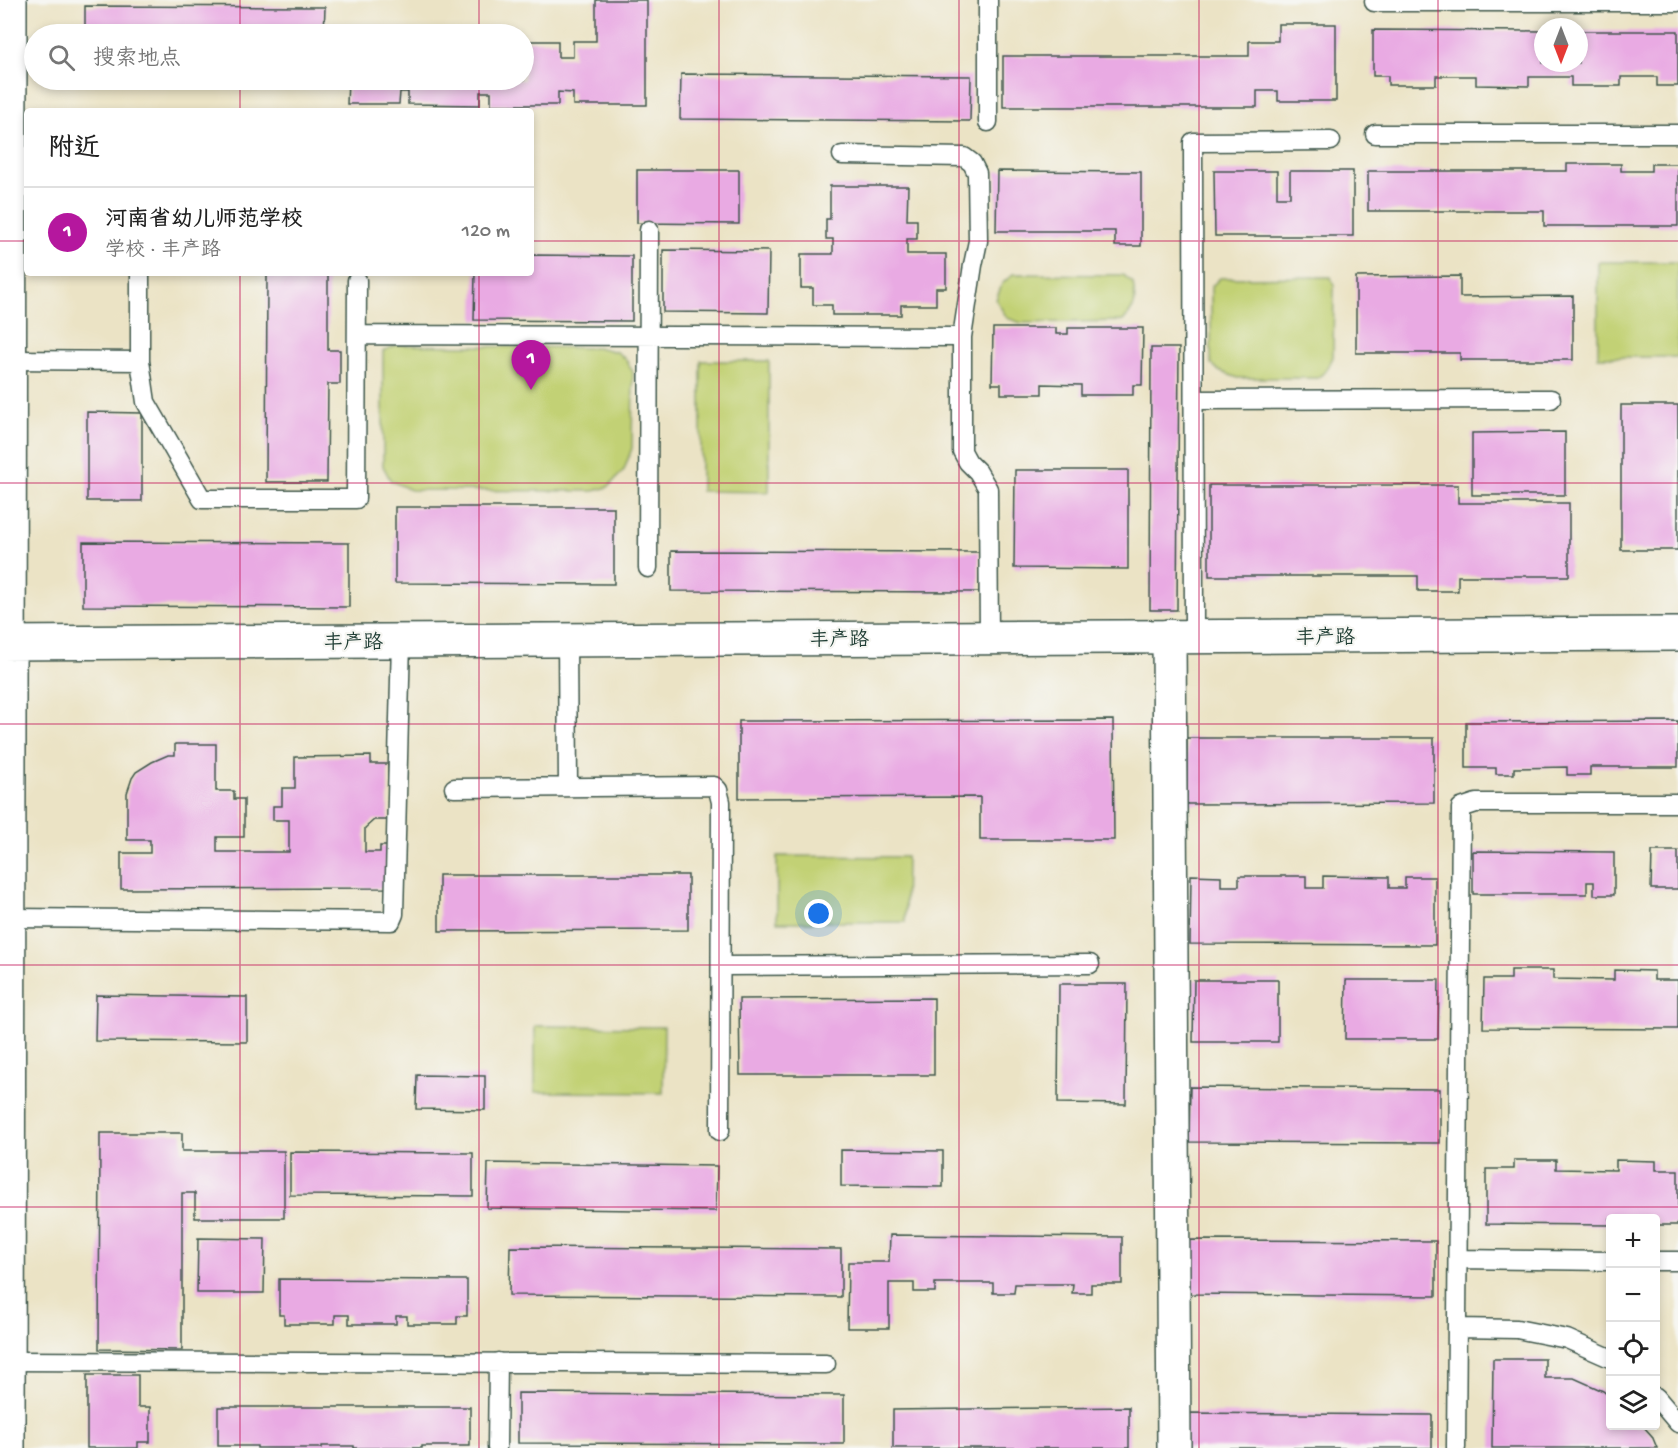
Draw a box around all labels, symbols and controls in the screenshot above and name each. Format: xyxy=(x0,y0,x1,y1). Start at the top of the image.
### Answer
north arrow xyxy=(1534,18,1588,72)
search box xyxy=(24,24,534,90)
icon: search xyxy=(45,41,78,74)
text: 搜索地点 xyxy=(93,47,181,73)
text: 附近 xyxy=(48,135,100,166)
text: 河南省幼儿师范学校 xyxy=(105,208,303,234)
text: 1 xyxy=(63,221,72,244)
text: 120 m xyxy=(462,221,510,244)
text: 学校 · 丰产路 xyxy=(105,240,221,263)
pin: 1 xyxy=(512,340,550,390)
street label: 丰产路 xyxy=(1295,626,1356,651)
street label: 丰产路 xyxy=(809,628,870,653)
street label: 丰产路 xyxy=(323,631,384,656)
your location xyxy=(804,899,833,928)
map controls xyxy=(1606,1214,1660,1430)
button: + xyxy=(1606,1214,1660,1268)
button: − xyxy=(1606,1268,1660,1322)
button: locate xyxy=(1606,1322,1660,1376)
button: layers xyxy=(1606,1376,1660,1430)

